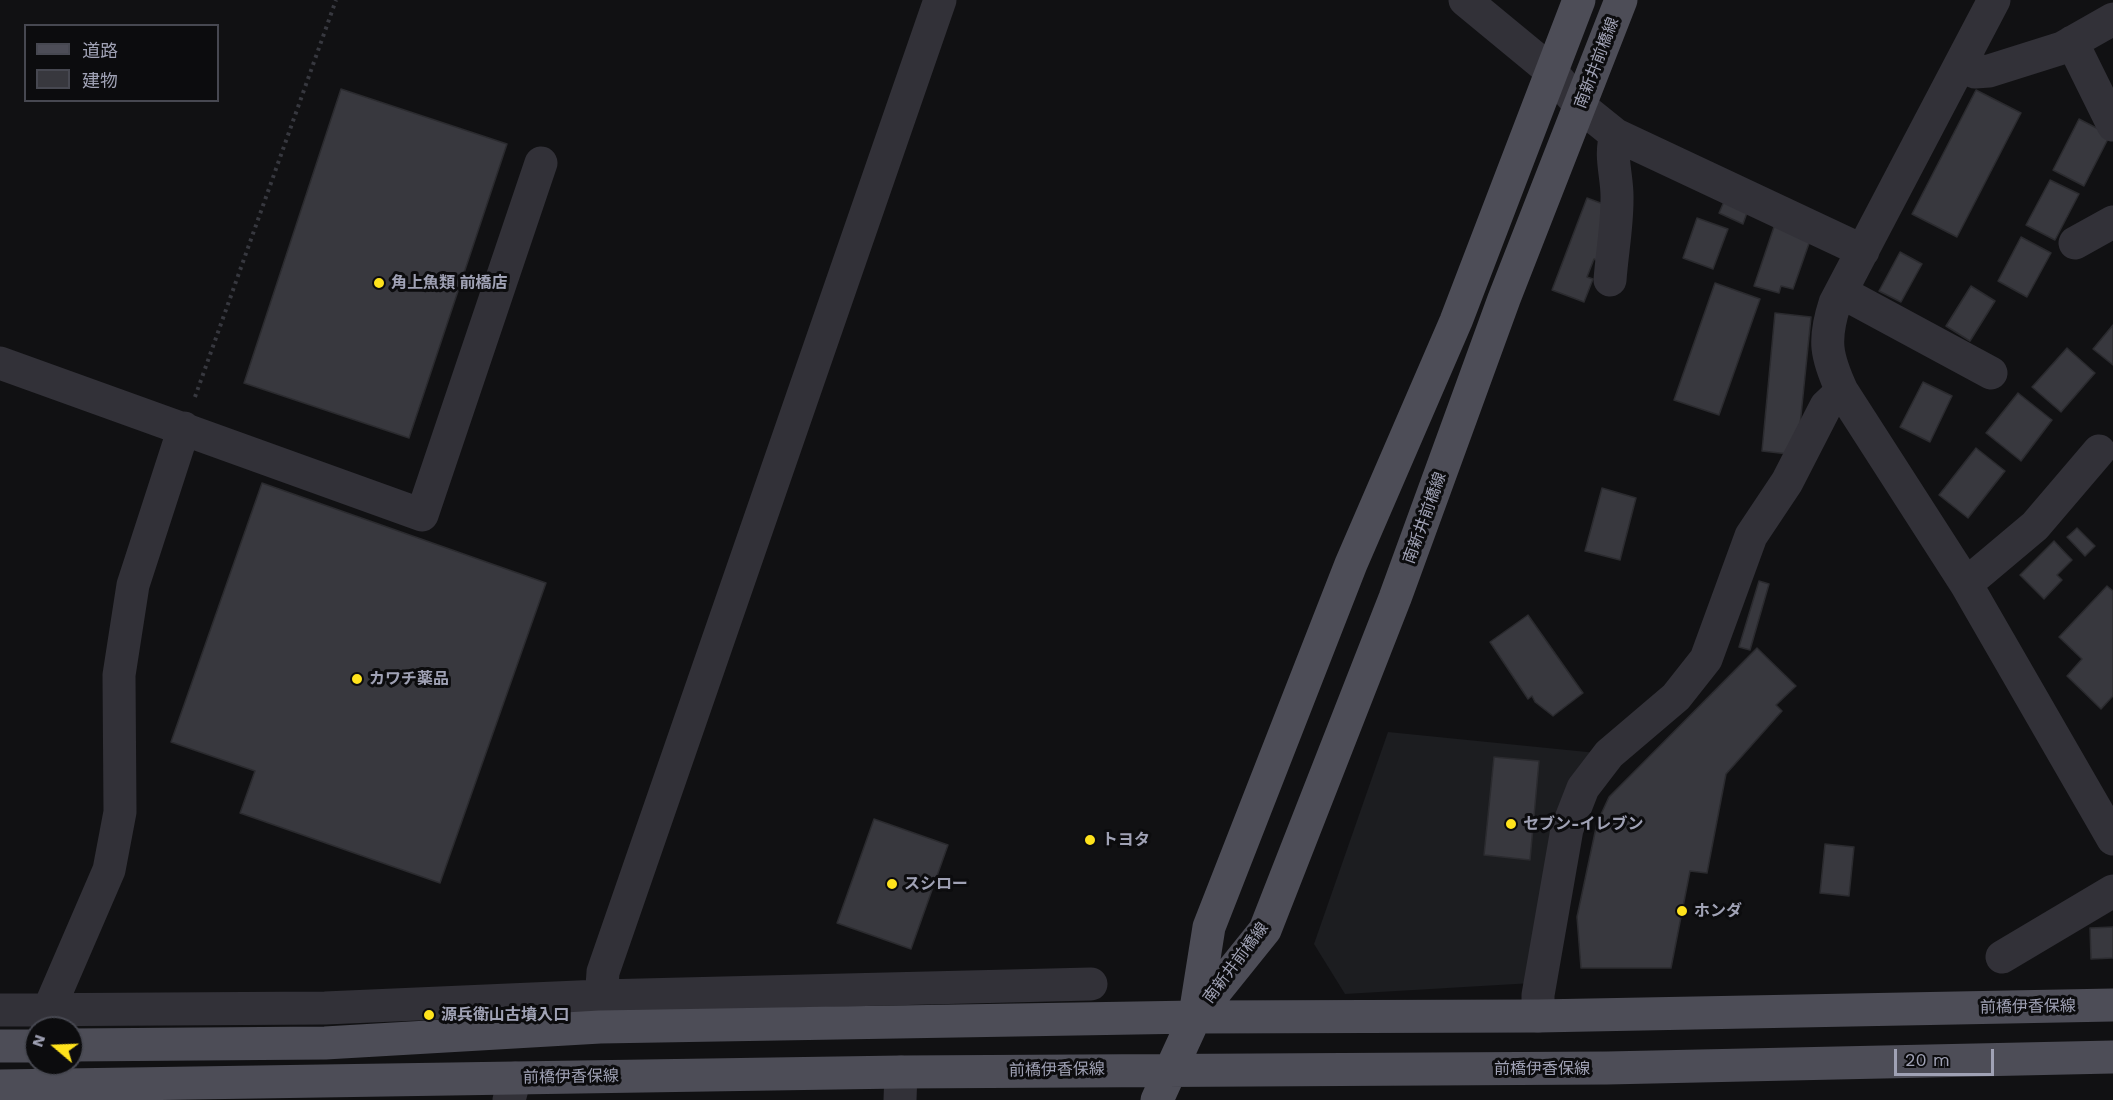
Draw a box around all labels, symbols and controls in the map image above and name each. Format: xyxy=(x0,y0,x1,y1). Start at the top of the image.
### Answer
street label: 南新井前橋線 xyxy=(1571,15,1623,111)
legend xyxy=(24,24,219,102)
text: 道路 xyxy=(82,40,118,61)
text: 建物 xyxy=(82,70,118,91)
place label: 角上魚類 前橋店 xyxy=(391,273,508,293)
marker: 角上魚類 前橋店 xyxy=(372,276,386,290)
street label: 南新井前橋線 xyxy=(1400,470,1450,566)
place label: カワチ薬品 xyxy=(369,669,449,689)
marker: カワチ薬品 xyxy=(350,672,364,686)
place label: セブン-イレブン xyxy=(1523,814,1643,834)
marker: セブン-イレブン xyxy=(1504,817,1518,831)
place label: トヨタ xyxy=(1102,830,1150,850)
marker: トヨタ xyxy=(1083,833,1097,847)
place label: スシロー xyxy=(904,874,968,894)
marker: スシロー xyxy=(885,877,899,891)
place label: ホンダ xyxy=(1694,901,1742,921)
marker: ホンダ xyxy=(1675,904,1689,918)
street label: 南新井前橋線 xyxy=(1199,919,1273,1007)
street label: 前橋伊香保線 xyxy=(1980,997,2076,1017)
place label: 源兵衛山古墳入口 xyxy=(441,1005,569,1025)
marker: 源兵衛山古墳入口 xyxy=(422,1008,436,1022)
north arrow xyxy=(24,1016,84,1076)
text: N xyxy=(27,1032,49,1049)
scale bar xyxy=(1897,1037,1998,1075)
text: 20 m xyxy=(1905,1049,1950,1070)
street label: 前橋伊香保線 xyxy=(1494,1059,1590,1079)
street label: 前橋伊香保線 xyxy=(1009,1060,1105,1080)
street label: 前橋伊香保線 xyxy=(523,1067,619,1087)

